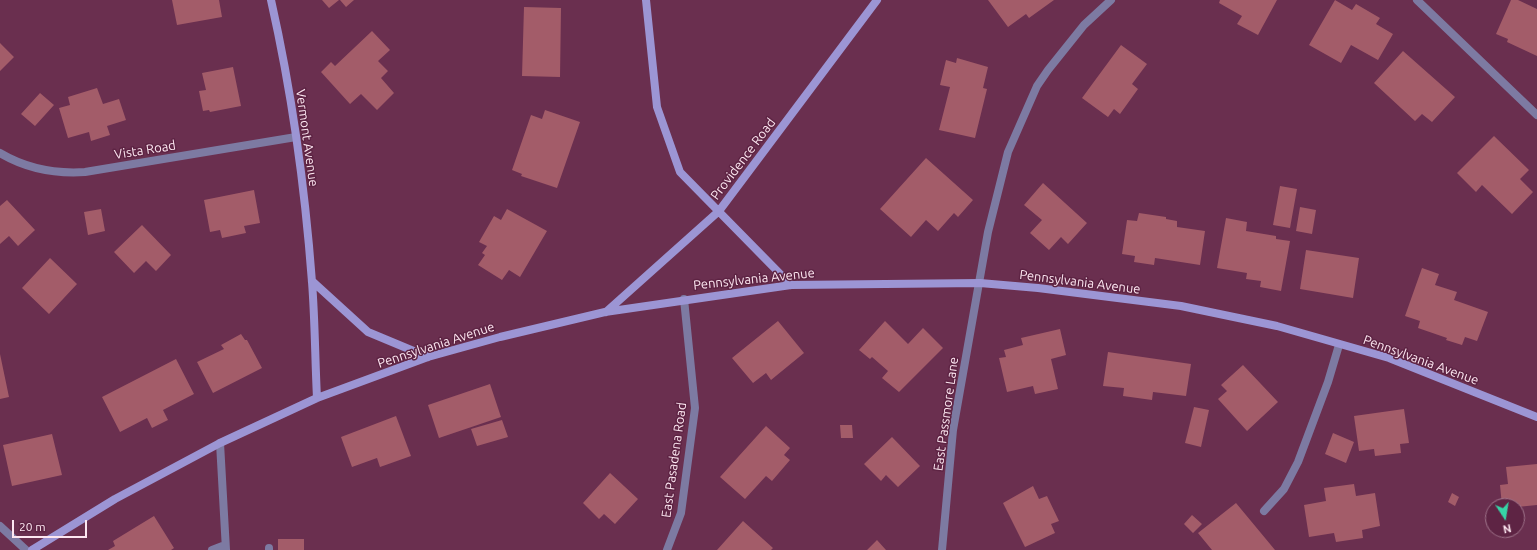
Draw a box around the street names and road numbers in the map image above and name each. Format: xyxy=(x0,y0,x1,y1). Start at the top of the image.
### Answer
street label: Vermont Avenue xyxy=(292,88,322,188)
street label: Providence Road xyxy=(707,115,779,203)
street label: Vista Road xyxy=(113,137,177,163)
street label: Pennsylvania Avenue xyxy=(693,265,815,293)
street label: Pennsylvania Avenue xyxy=(1019,267,1141,297)
street label: Pennsylvania Avenue xyxy=(376,319,496,371)
street label: Pennsylvania Avenue xyxy=(1361,332,1481,388)
street label: East Passmore Lane xyxy=(930,356,962,472)
street label: East Pasadena Road xyxy=(658,401,690,519)

